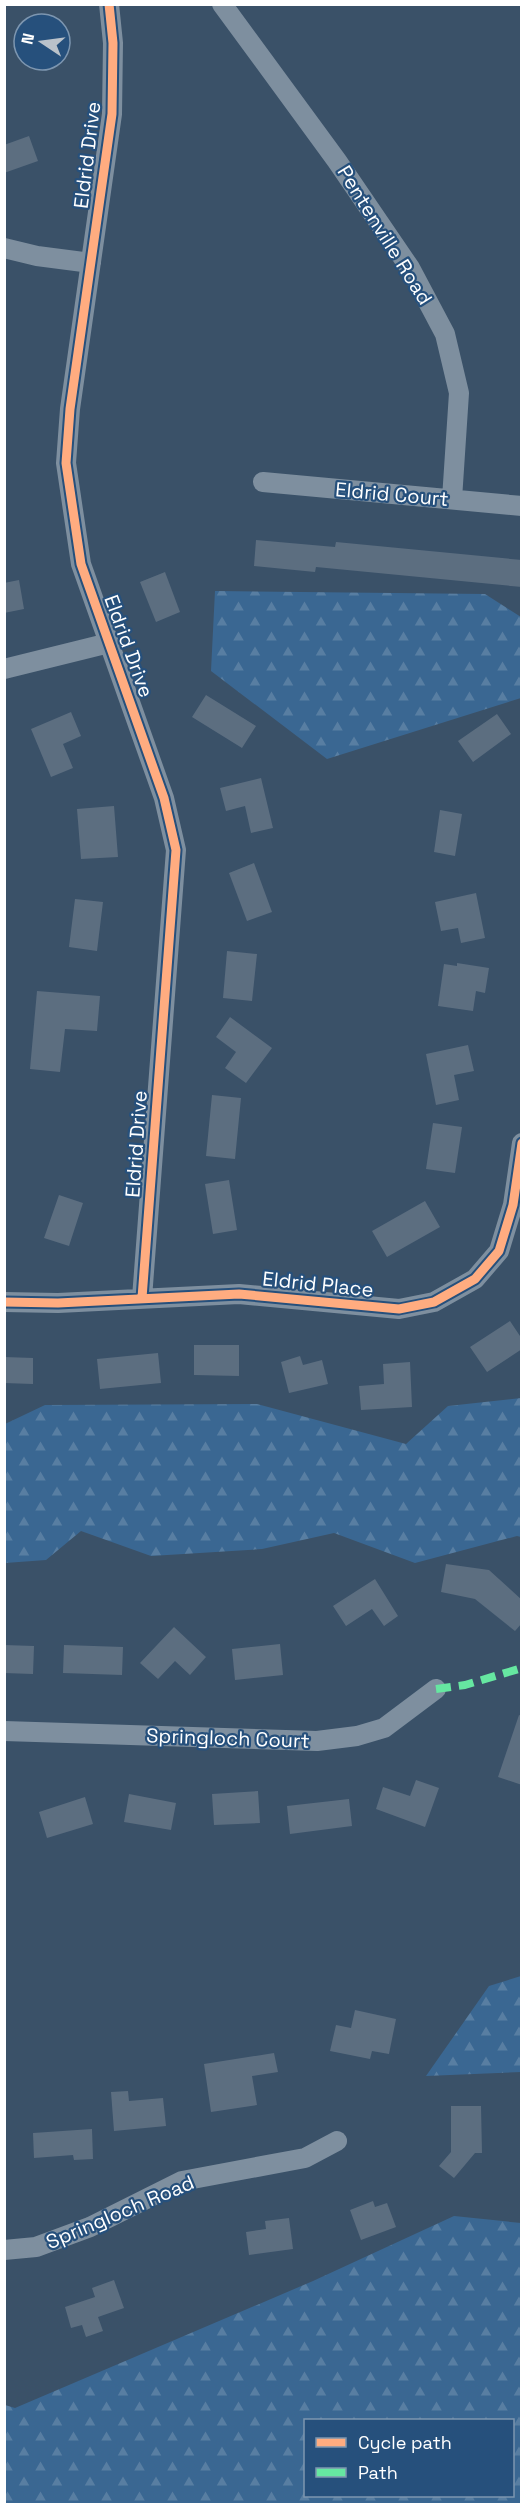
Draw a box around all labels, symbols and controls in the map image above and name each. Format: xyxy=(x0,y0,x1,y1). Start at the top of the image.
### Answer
north arrow xyxy=(12,12,72,72)
text: N xyxy=(16,31,39,46)
street label: Eldrid Drive xyxy=(68,100,106,210)
street label: Pentenville Road xyxy=(332,160,438,310)
street label: Eldrid Court xyxy=(334,476,450,512)
street label: Eldrid Drive xyxy=(98,591,160,701)
street label: Eldrid Drive xyxy=(119,1090,153,1198)
street label: Eldrid Place xyxy=(261,1265,375,1303)
street label: Springloch Court xyxy=(146,1722,310,1754)
street label: Springloch Road xyxy=(42,2169,198,2255)
legend xyxy=(304,2419,514,2497)
text: Cycle path xyxy=(358,2431,452,2454)
text: Path xyxy=(358,2461,398,2484)

